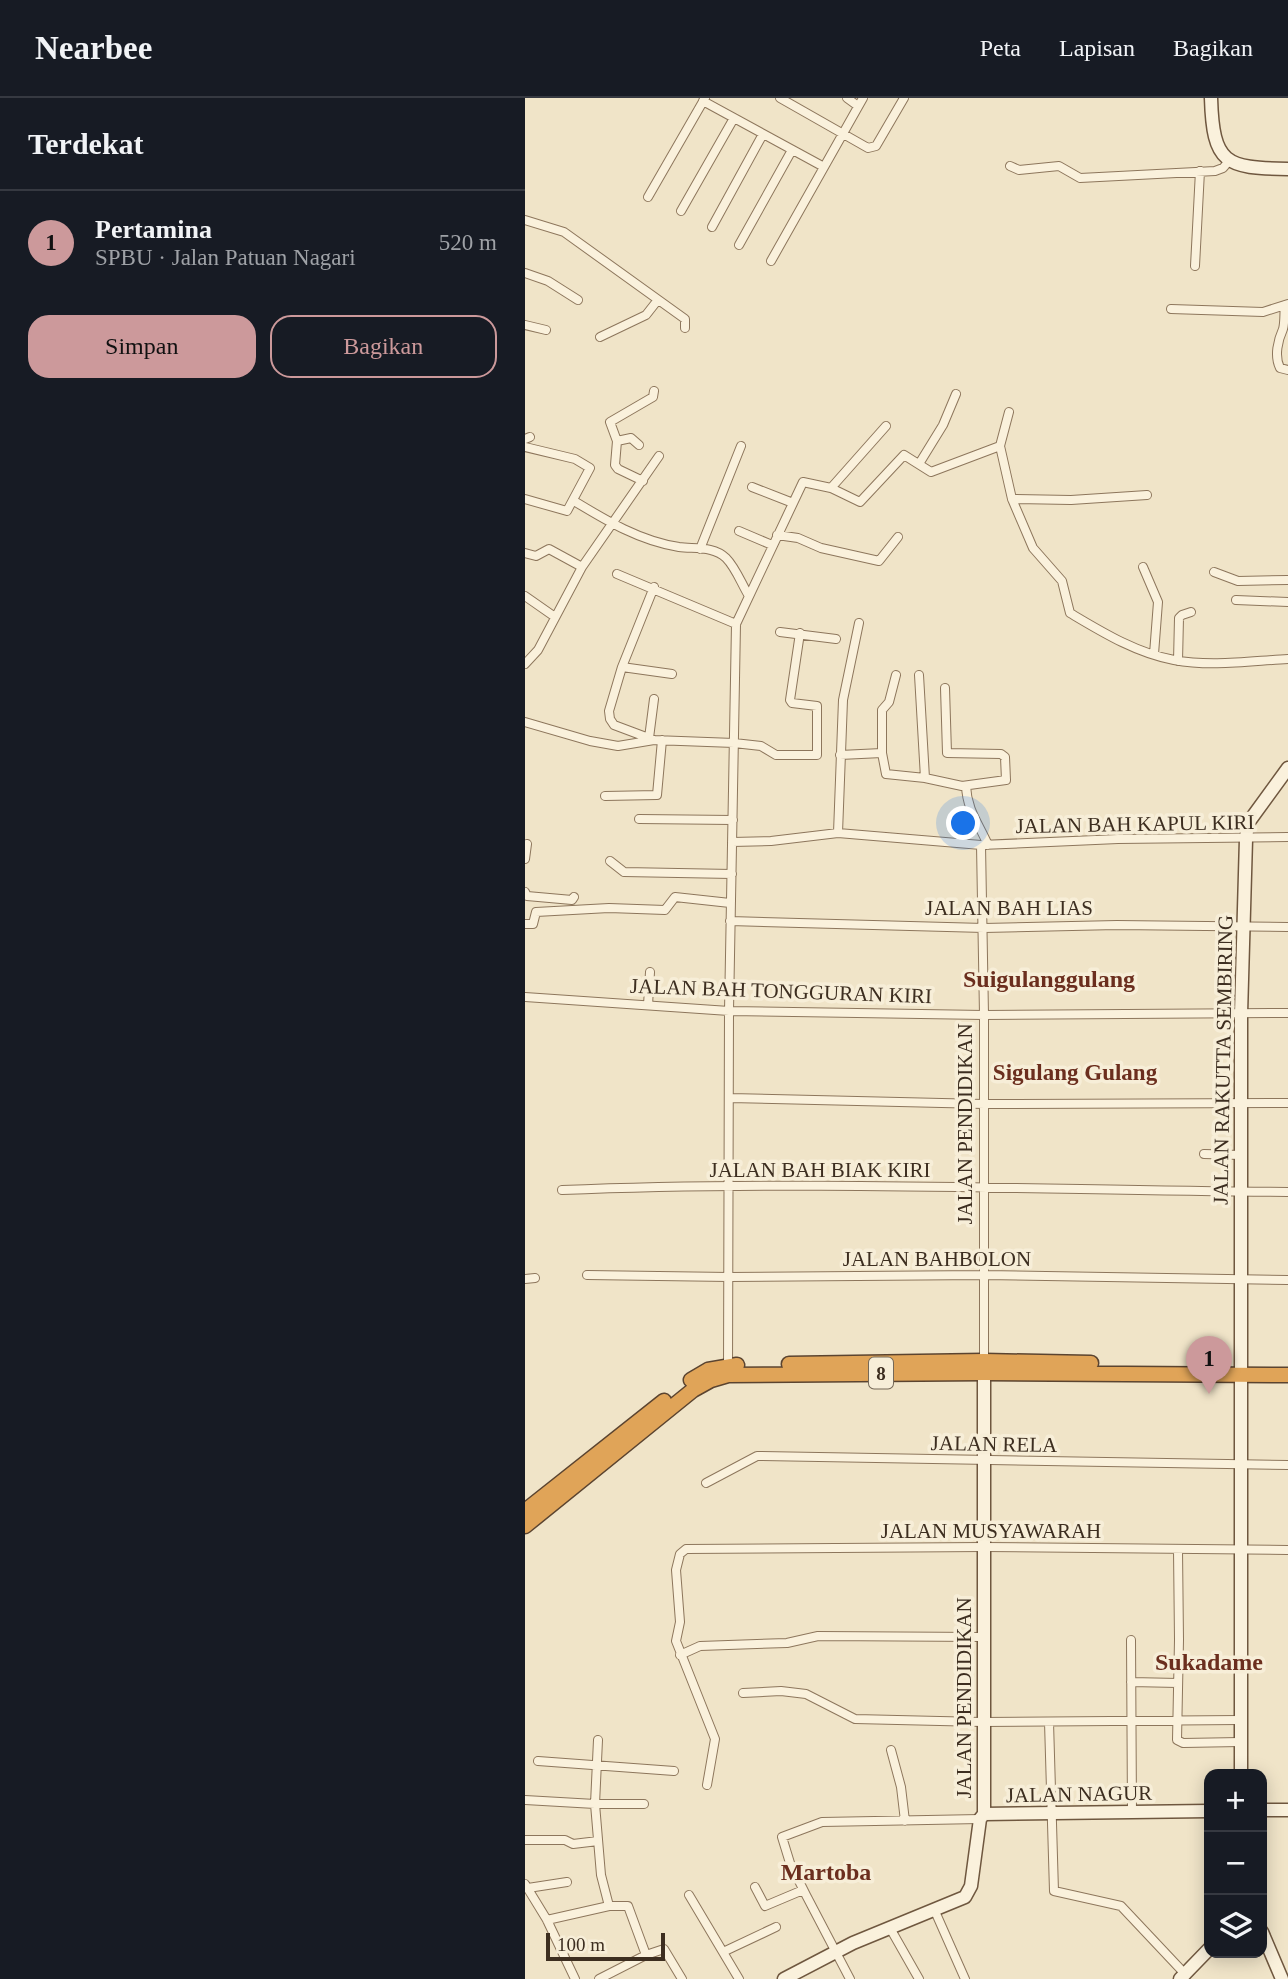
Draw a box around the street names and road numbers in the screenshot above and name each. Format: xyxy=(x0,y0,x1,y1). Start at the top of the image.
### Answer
street label: JALAN BAH KAPUL KIRI xyxy=(1015,810,1255,838)
street label: JALAN BAH LIAS xyxy=(925,896,1093,920)
street label: JALAN RAKUTTA SEMBIRING xyxy=(1208,915,1238,1205)
street label: JALAN BAH TONGGURAN KIRI xyxy=(630,974,932,1008)
street label: JALAN PENDIDIKAN xyxy=(953,1023,977,1225)
street label: JALAN BAH BIAK KIRI xyxy=(709,1158,931,1182)
street label: JALAN BAHBOLON xyxy=(843,1247,1031,1271)
road number: 8 xyxy=(869,1358,893,1388)
street label: JALAN RELA xyxy=(931,1431,1058,1457)
street label: JALAN MUSYAWARAH xyxy=(881,1519,1101,1543)
street label: JALAN PENDIDIKAN xyxy=(952,1597,976,1799)
street label: JALAN NAGUR xyxy=(1006,1781,1152,1807)

